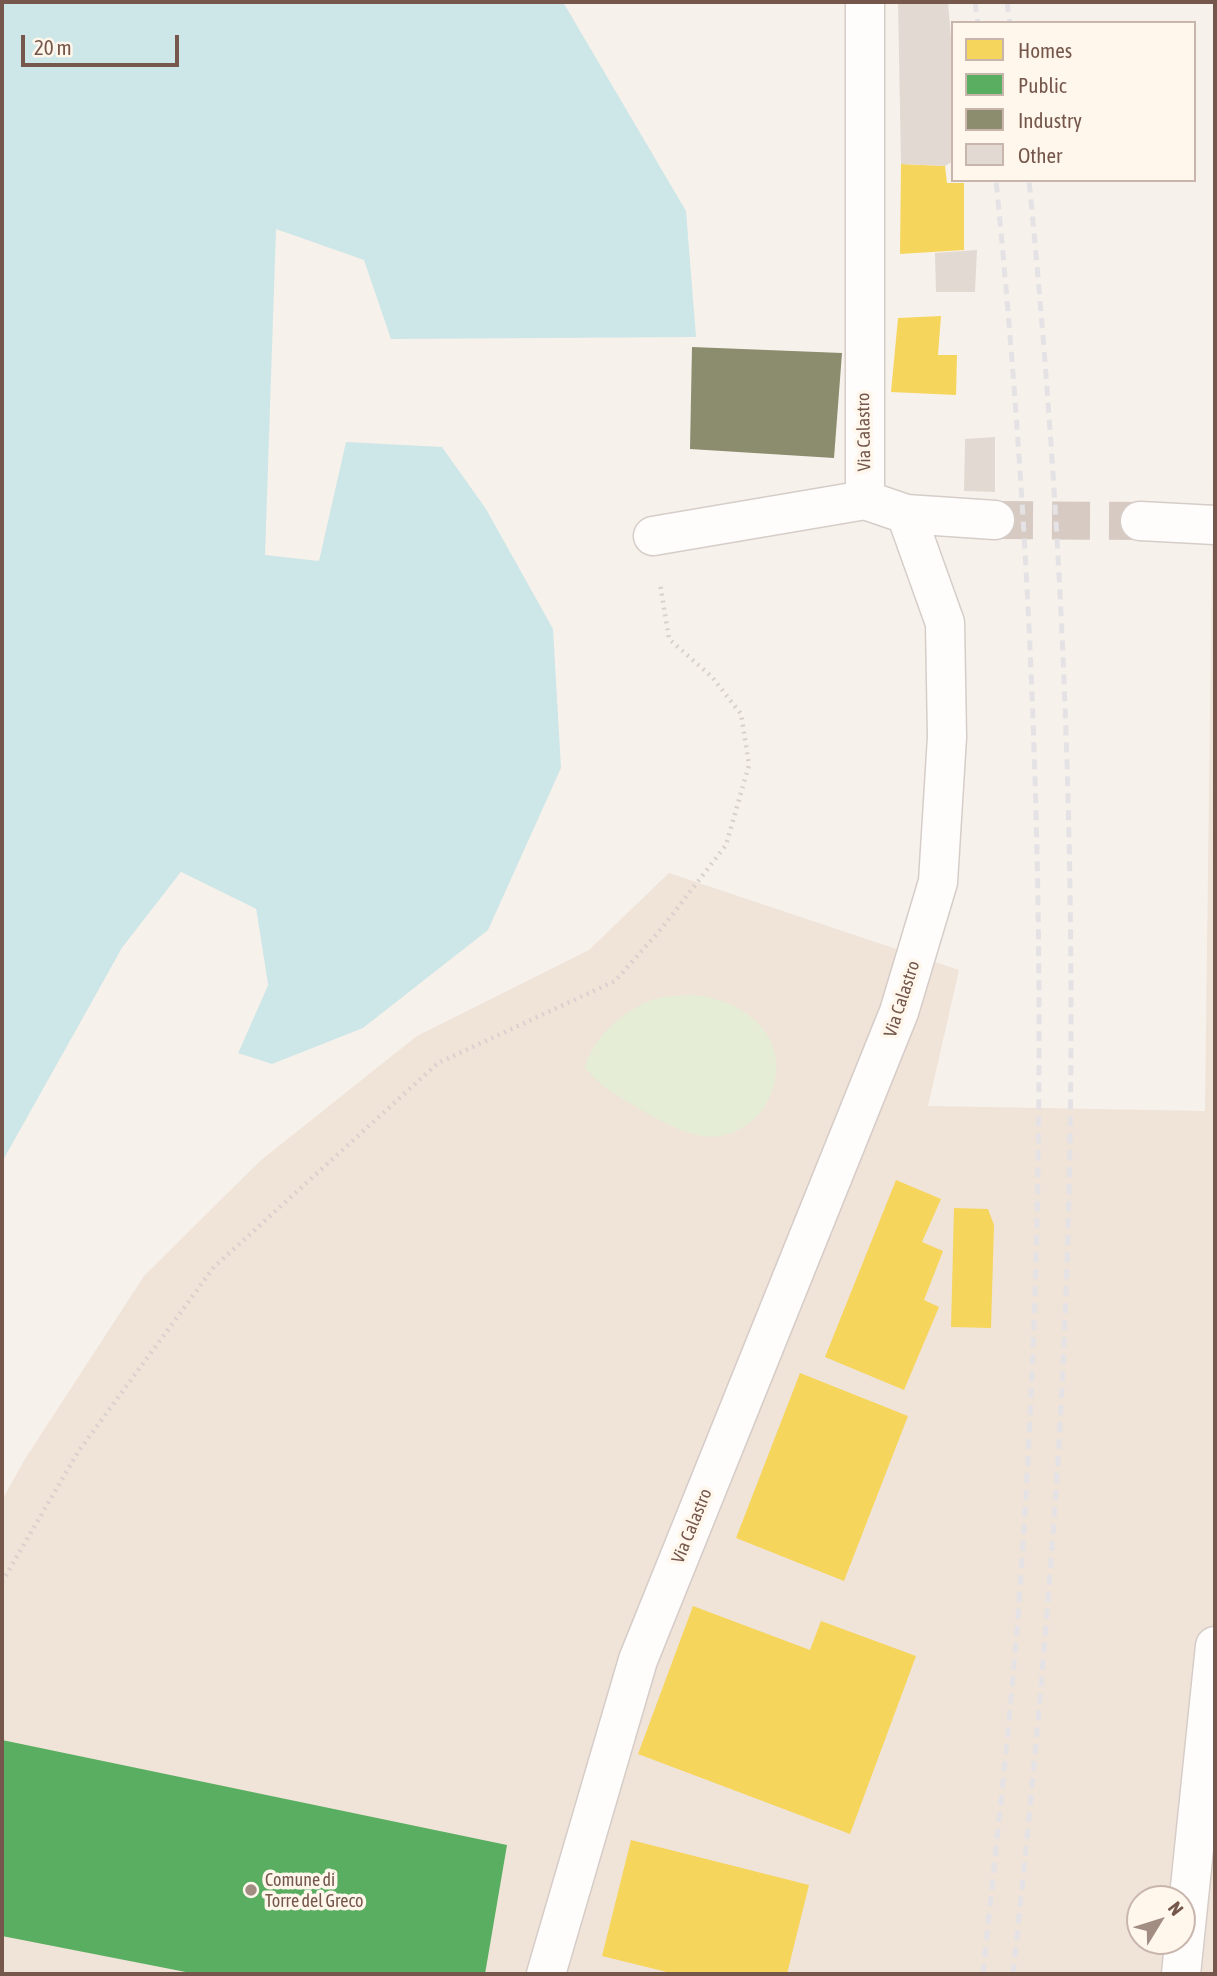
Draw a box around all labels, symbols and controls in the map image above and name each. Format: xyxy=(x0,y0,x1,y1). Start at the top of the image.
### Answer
scale bar xyxy=(24,21,182,65)
legend xyxy=(951,21,1196,182)
text: 20 m xyxy=(34,35,72,59)
text: Homes xyxy=(1018,38,1072,62)
text: Public xyxy=(1018,73,1067,97)
text: Industry xyxy=(1018,108,1082,132)
text: Other xyxy=(1018,143,1062,167)
street label: Via Calastro xyxy=(853,392,875,472)
street label: Via Calastro xyxy=(880,958,924,1040)
street label: Via Calastro xyxy=(667,1485,717,1567)
place label: Comune di Torre del Greco xyxy=(265,1869,364,1912)
marker: Comune di Torre del Greco xyxy=(243,1882,259,1898)
north arrow xyxy=(1126,1885,1196,1955)
text: N xyxy=(1164,1897,1188,1919)

